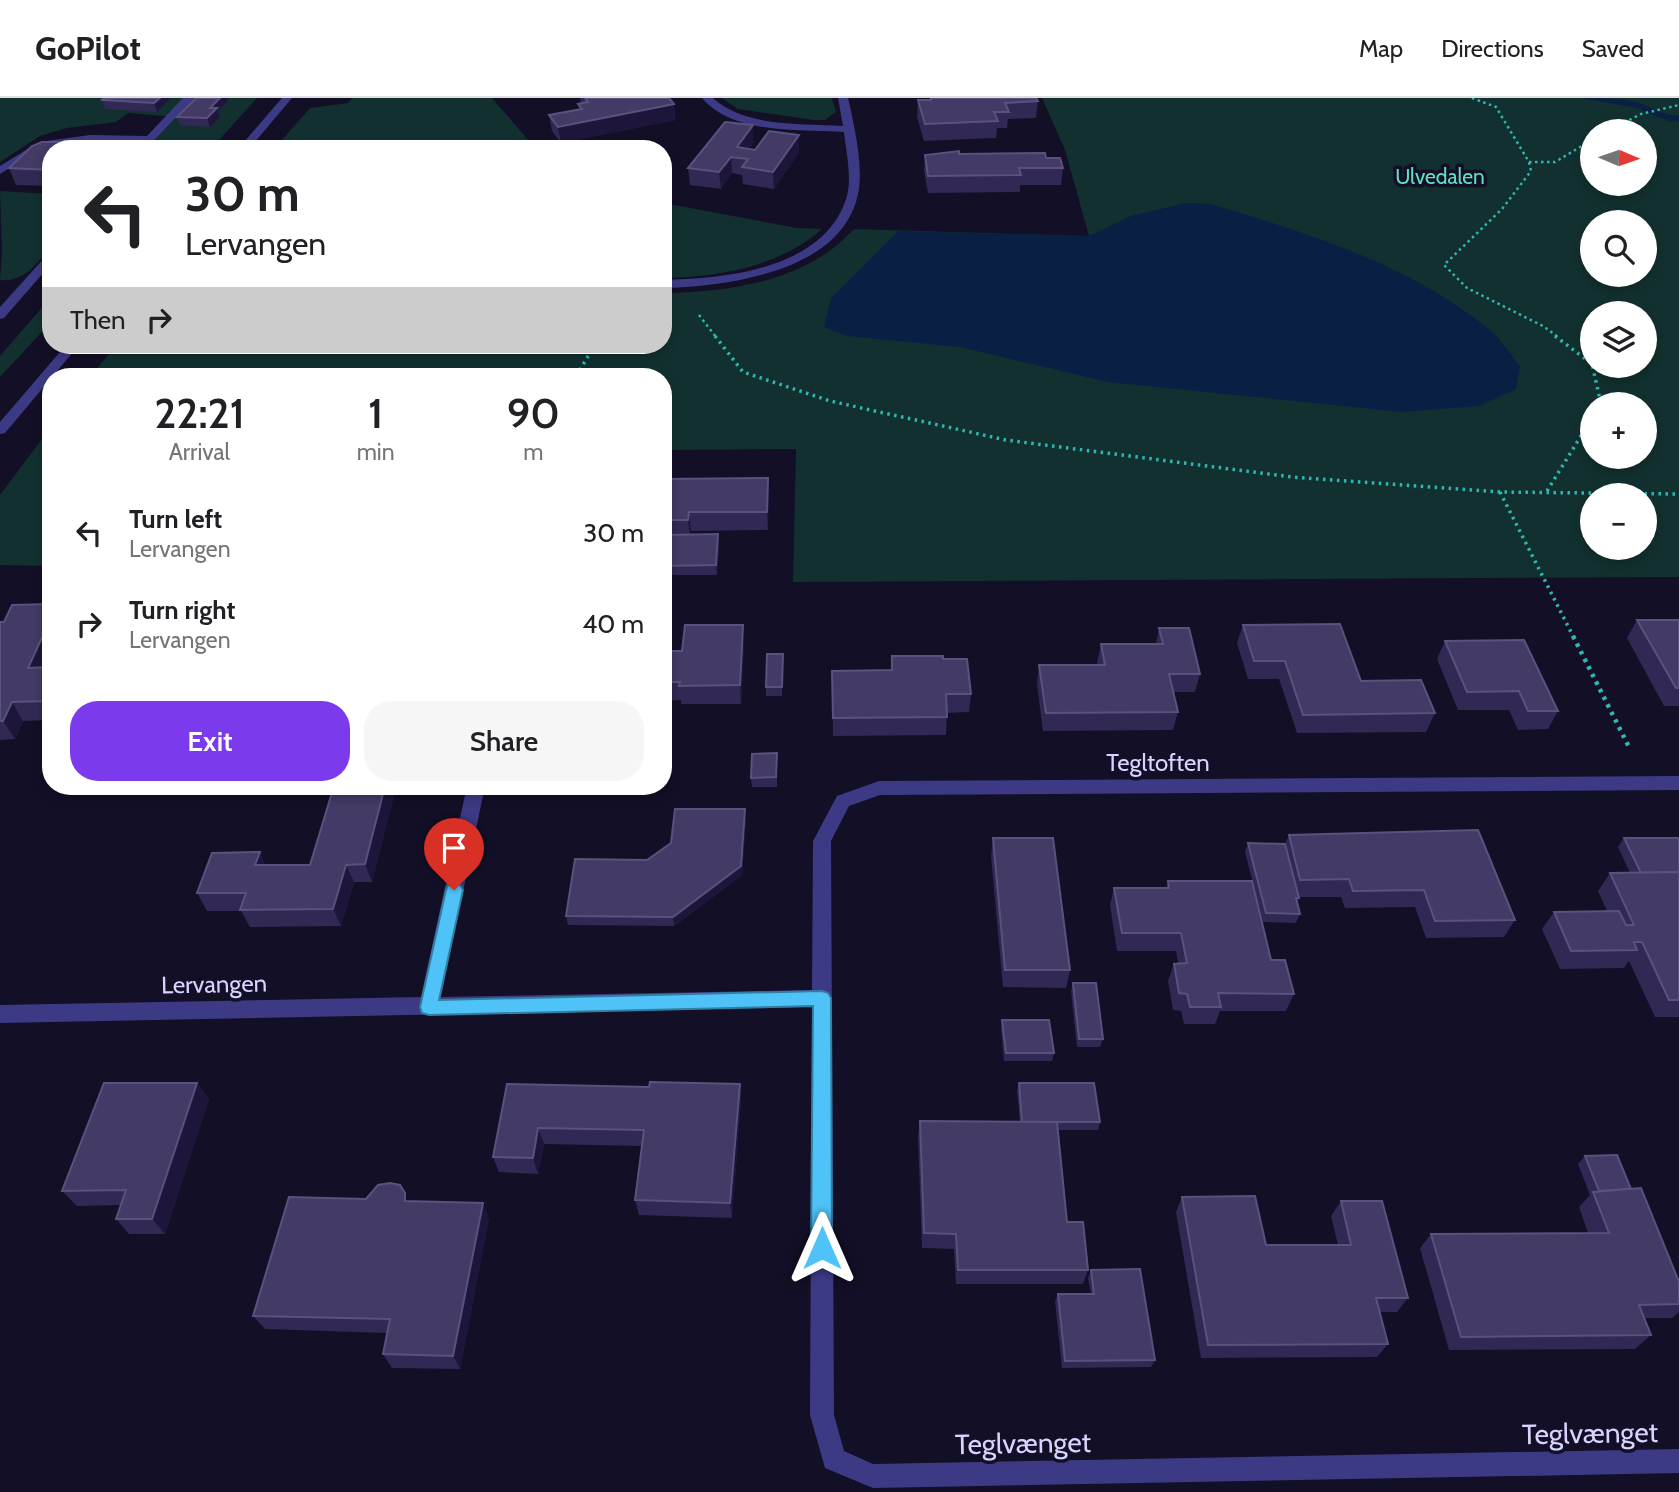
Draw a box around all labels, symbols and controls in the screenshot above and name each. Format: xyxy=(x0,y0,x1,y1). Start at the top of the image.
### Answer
text: GoPilot xyxy=(35,28,141,68)
text: Map xyxy=(1359,34,1403,63)
text: Directions xyxy=(1441,34,1544,63)
text: Saved xyxy=(1582,34,1644,63)
north arrow xyxy=(1580,119,1657,196)
map controls xyxy=(1580,119,1657,560)
text: 30 m xyxy=(185,164,300,223)
park label: Ulvedalen xyxy=(1395,164,1485,189)
icon: left xyxy=(70,168,161,259)
button: search xyxy=(1580,210,1657,287)
text: Lervangen xyxy=(185,224,326,263)
icon: right xyxy=(140,301,178,339)
button: layers xyxy=(1580,301,1657,378)
text: Then xyxy=(70,304,126,336)
text: 22:21 xyxy=(154,387,245,439)
text: 1 xyxy=(368,387,383,439)
text: 90 xyxy=(507,387,560,439)
button: + xyxy=(1580,392,1657,469)
text: Arrival xyxy=(169,438,230,466)
text: min xyxy=(357,438,395,466)
text: m xyxy=(523,438,543,466)
button: − xyxy=(1580,483,1657,560)
text: Turn left xyxy=(129,503,222,535)
icon: left xyxy=(70,514,108,552)
text: 30 m xyxy=(583,517,644,549)
text: Lervangen xyxy=(129,535,231,563)
text: Turn right xyxy=(129,594,235,626)
icon: right xyxy=(70,605,108,643)
text: 40 m xyxy=(582,608,644,640)
text: Lervangen xyxy=(129,626,231,654)
button: Exit xyxy=(70,701,350,781)
button: Share xyxy=(364,701,644,781)
street label: Tegltoften xyxy=(1106,748,1210,777)
pin xyxy=(424,818,484,890)
icon: arrive xyxy=(435,829,473,867)
street label: Lervangen xyxy=(161,969,267,999)
position arrow xyxy=(785,1211,859,1285)
street label: Teglvænget xyxy=(1522,1415,1658,1451)
street label: Teglvænget xyxy=(955,1425,1091,1461)

